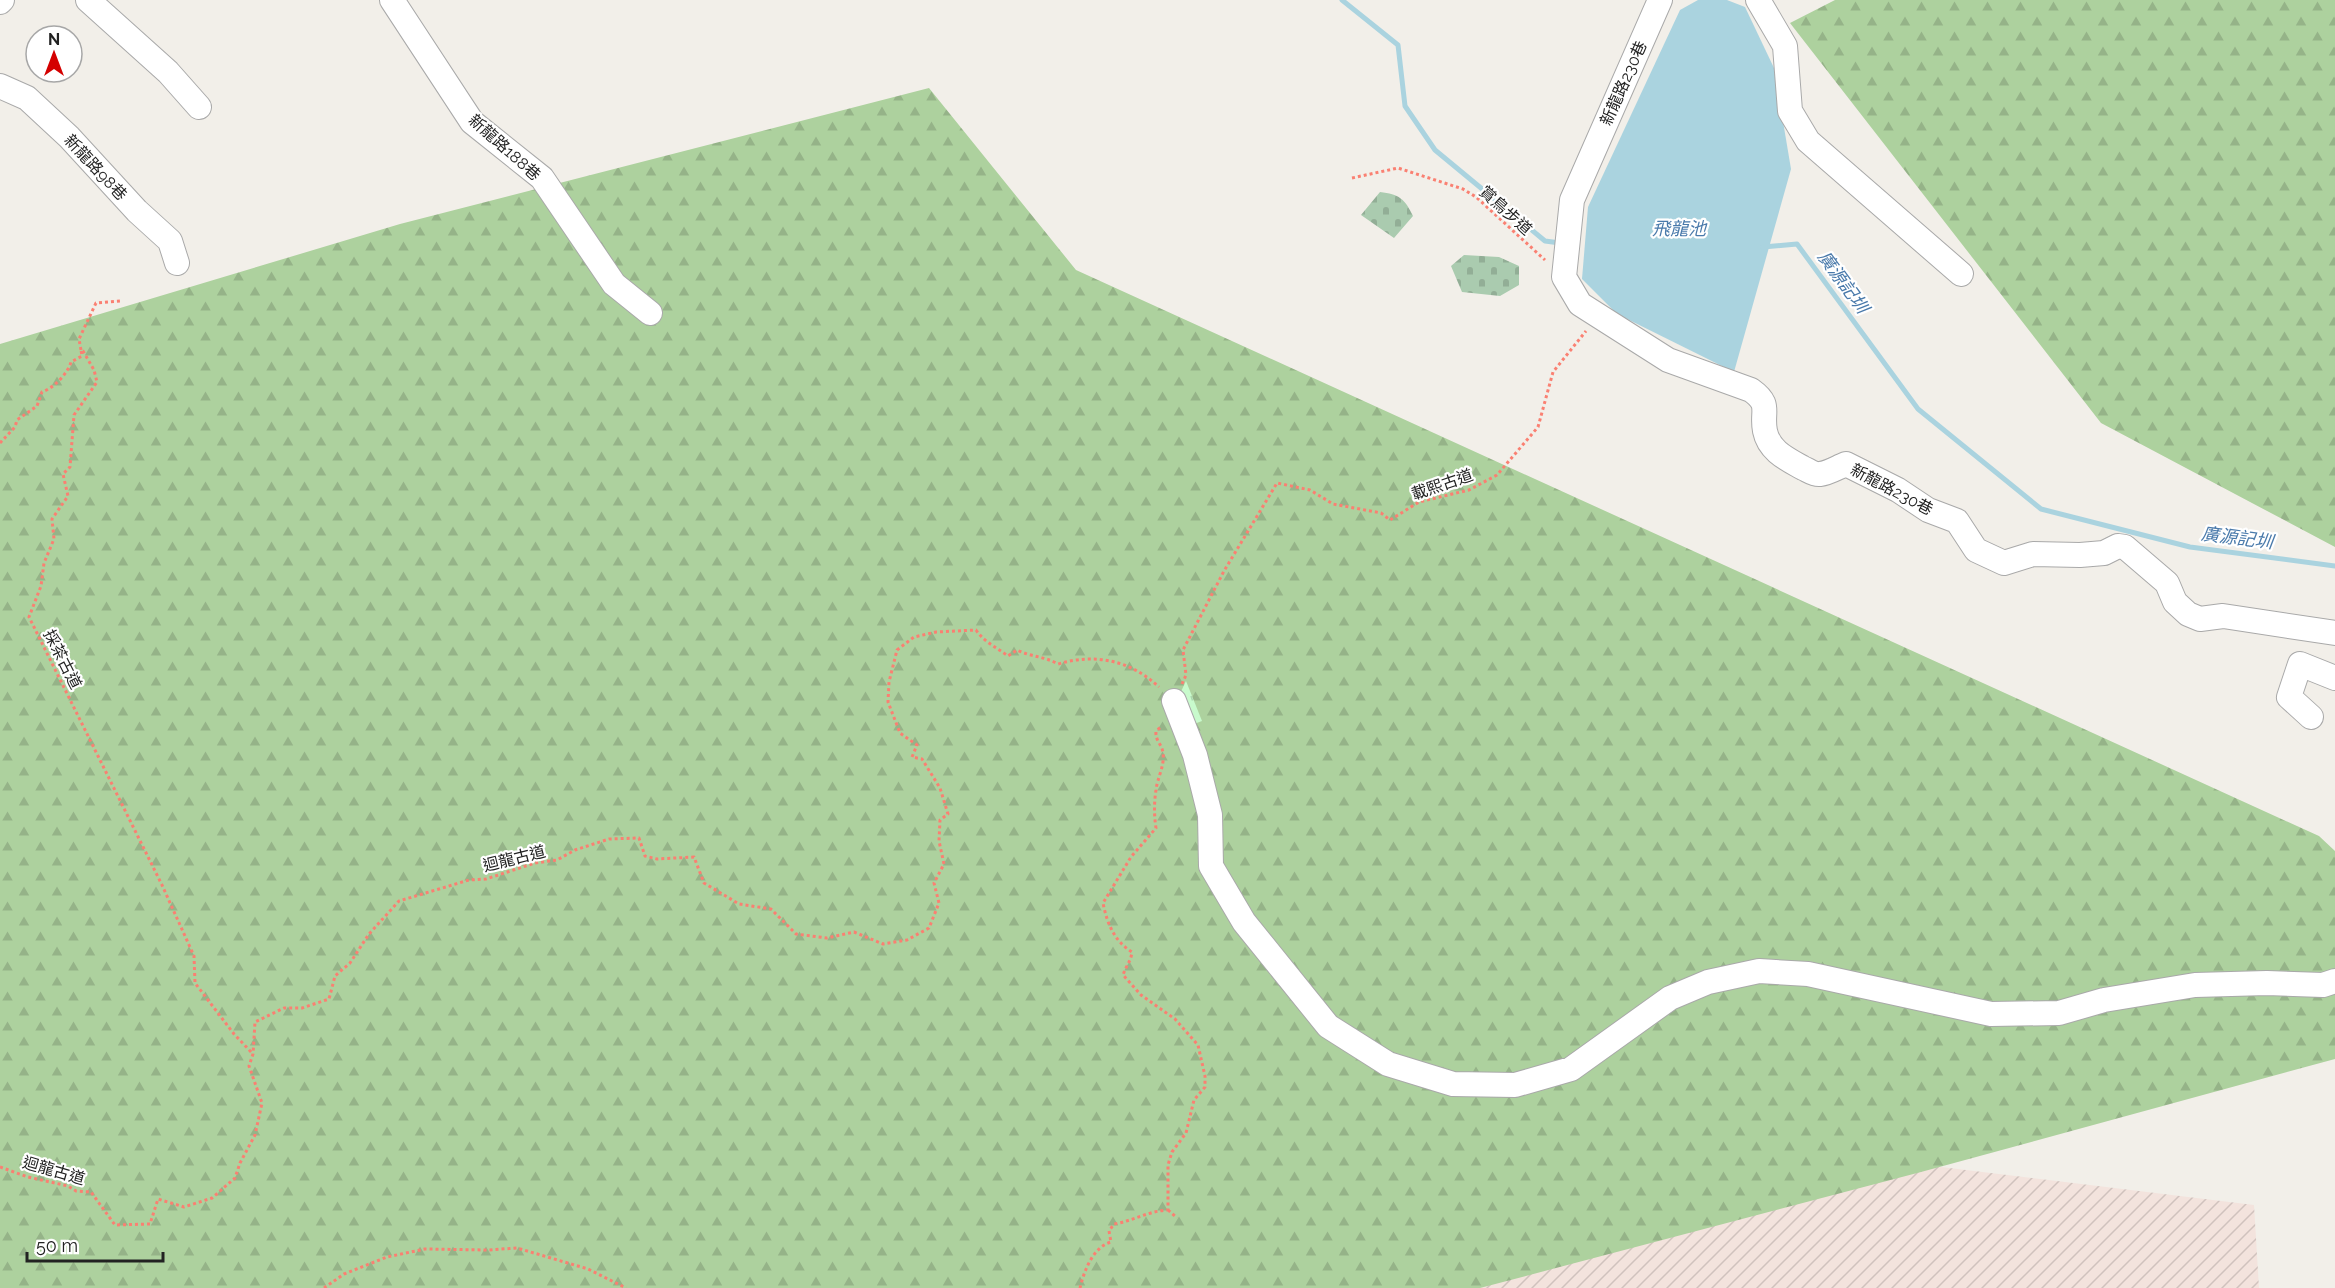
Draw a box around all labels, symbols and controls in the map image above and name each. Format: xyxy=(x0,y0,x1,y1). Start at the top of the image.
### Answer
north arrow xyxy=(24,24,84,84)
text: N xyxy=(48,30,60,49)
street label: 新龍路230巷 xyxy=(1596,38,1651,128)
street label: 新龍路188巷 xyxy=(465,110,544,184)
street label: 新龍路98巷 xyxy=(60,131,131,204)
street label: 賞鳥步道 xyxy=(1476,182,1536,239)
water label: 飛龍池 xyxy=(1652,218,1708,239)
water label: 廣源記圳 xyxy=(1814,246,1875,319)
street label: 新龍路230巷 xyxy=(1847,460,1936,519)
street label: 載熙古道 xyxy=(1409,465,1476,504)
water label: 廣源記圳 xyxy=(2200,523,2277,553)
street label: 採茶古道 xyxy=(40,626,86,692)
street label: 迴龍古道 xyxy=(481,842,547,875)
street label: 迴龍古道 xyxy=(20,1153,87,1188)
scale bar xyxy=(27,1225,164,1263)
text: 50 m xyxy=(36,1235,78,1256)

